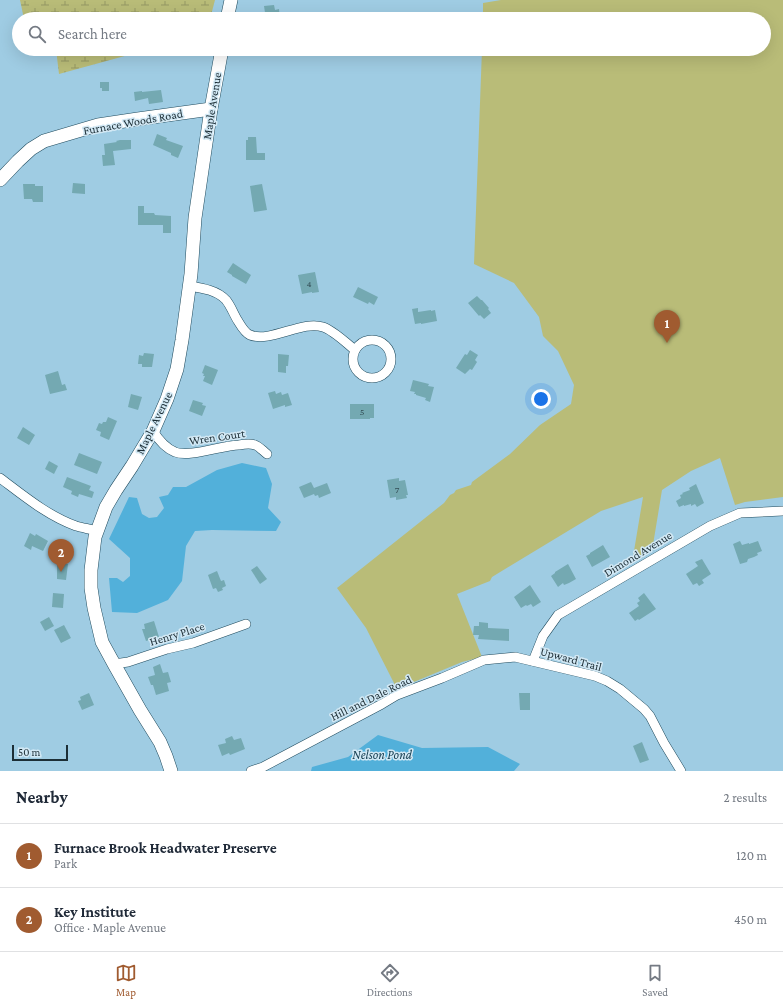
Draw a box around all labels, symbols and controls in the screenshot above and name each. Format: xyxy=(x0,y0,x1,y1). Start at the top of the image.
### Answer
search box xyxy=(12,12,771,56)
icon: search xyxy=(26,23,48,45)
text: Search here xyxy=(58,26,127,42)
street label: Maple Avenue xyxy=(200,71,224,141)
street label: Furnace Woods Road xyxy=(82,106,185,138)
house number: 4 xyxy=(306,278,312,289)
pin: 1 xyxy=(654,310,680,343)
street label: Maple Avenue xyxy=(133,389,175,457)
your location xyxy=(531,389,551,409)
house number: 5 xyxy=(360,406,365,417)
street label: Wren Court xyxy=(188,426,247,448)
house number: 7 xyxy=(395,484,400,495)
street label: Dimond Avenue xyxy=(601,528,675,580)
pin: 2 xyxy=(48,539,74,572)
street label: Henry Place xyxy=(148,619,206,649)
street label: Upward Trail xyxy=(539,644,603,674)
street label: Hill and Dale Road xyxy=(328,672,415,724)
scale bar xyxy=(12,743,68,762)
text: 50 m xyxy=(18,746,40,758)
water label: Nelson Pond xyxy=(352,747,413,762)
text: Nearby xyxy=(16,788,68,807)
text: 2 results xyxy=(724,790,767,805)
text: Furnace Brook Headwater Preserve xyxy=(54,840,277,856)
text: 1 xyxy=(27,848,31,863)
text: 120 m xyxy=(736,848,767,863)
text: Park xyxy=(54,856,77,871)
text: Key Institute xyxy=(54,904,136,920)
text: 2 xyxy=(26,912,32,927)
text: 450 m xyxy=(734,912,767,927)
text: Office · Maple Avenue xyxy=(54,920,166,935)
tab: Map xyxy=(115,962,137,998)
tab: Directions xyxy=(367,962,412,998)
tab: Saved xyxy=(642,962,668,998)

